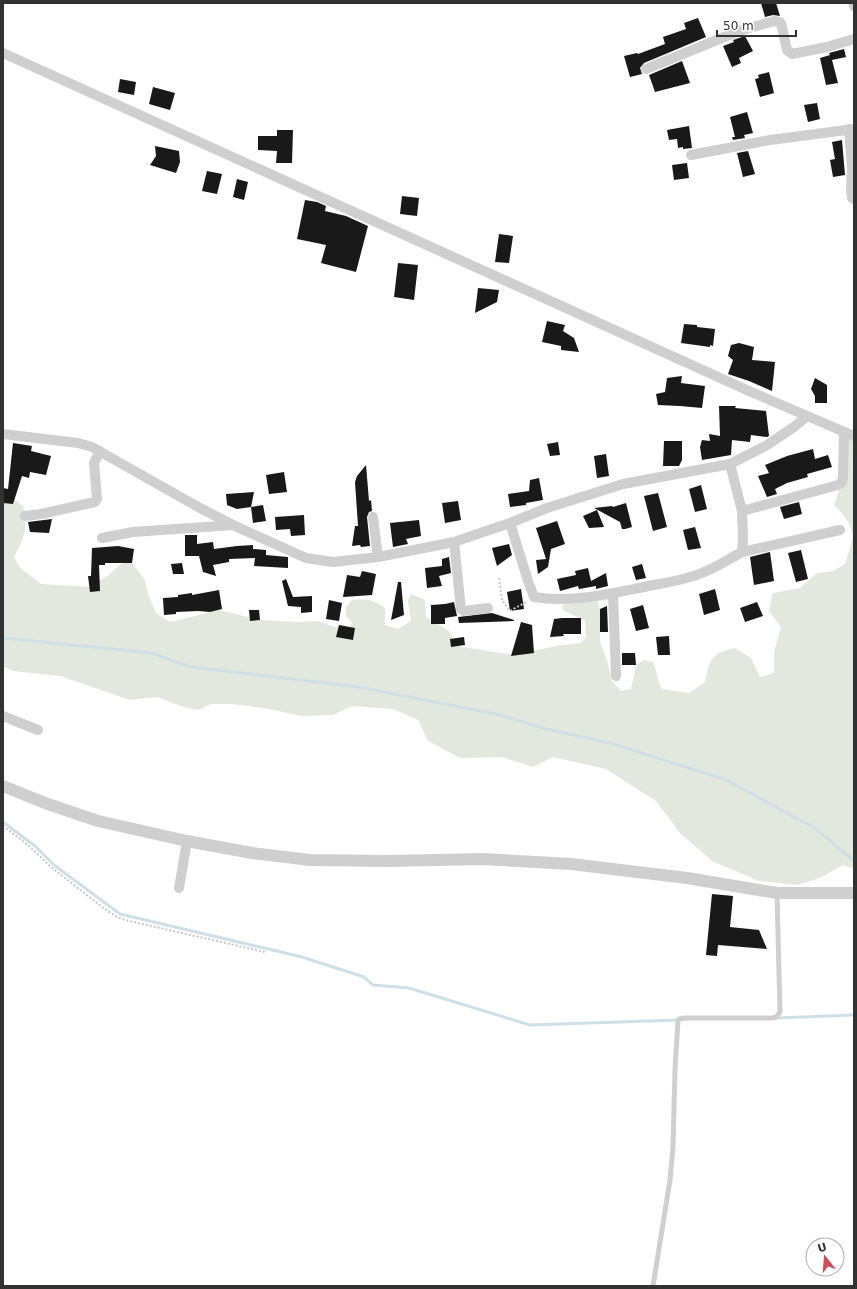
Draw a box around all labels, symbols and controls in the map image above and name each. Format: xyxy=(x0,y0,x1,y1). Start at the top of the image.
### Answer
scale bar xyxy=(717,12,796,38)
text: 50 m xyxy=(723,19,754,33)
north arrow xyxy=(805,1237,845,1277)
text: U xyxy=(816,1240,828,1255)

